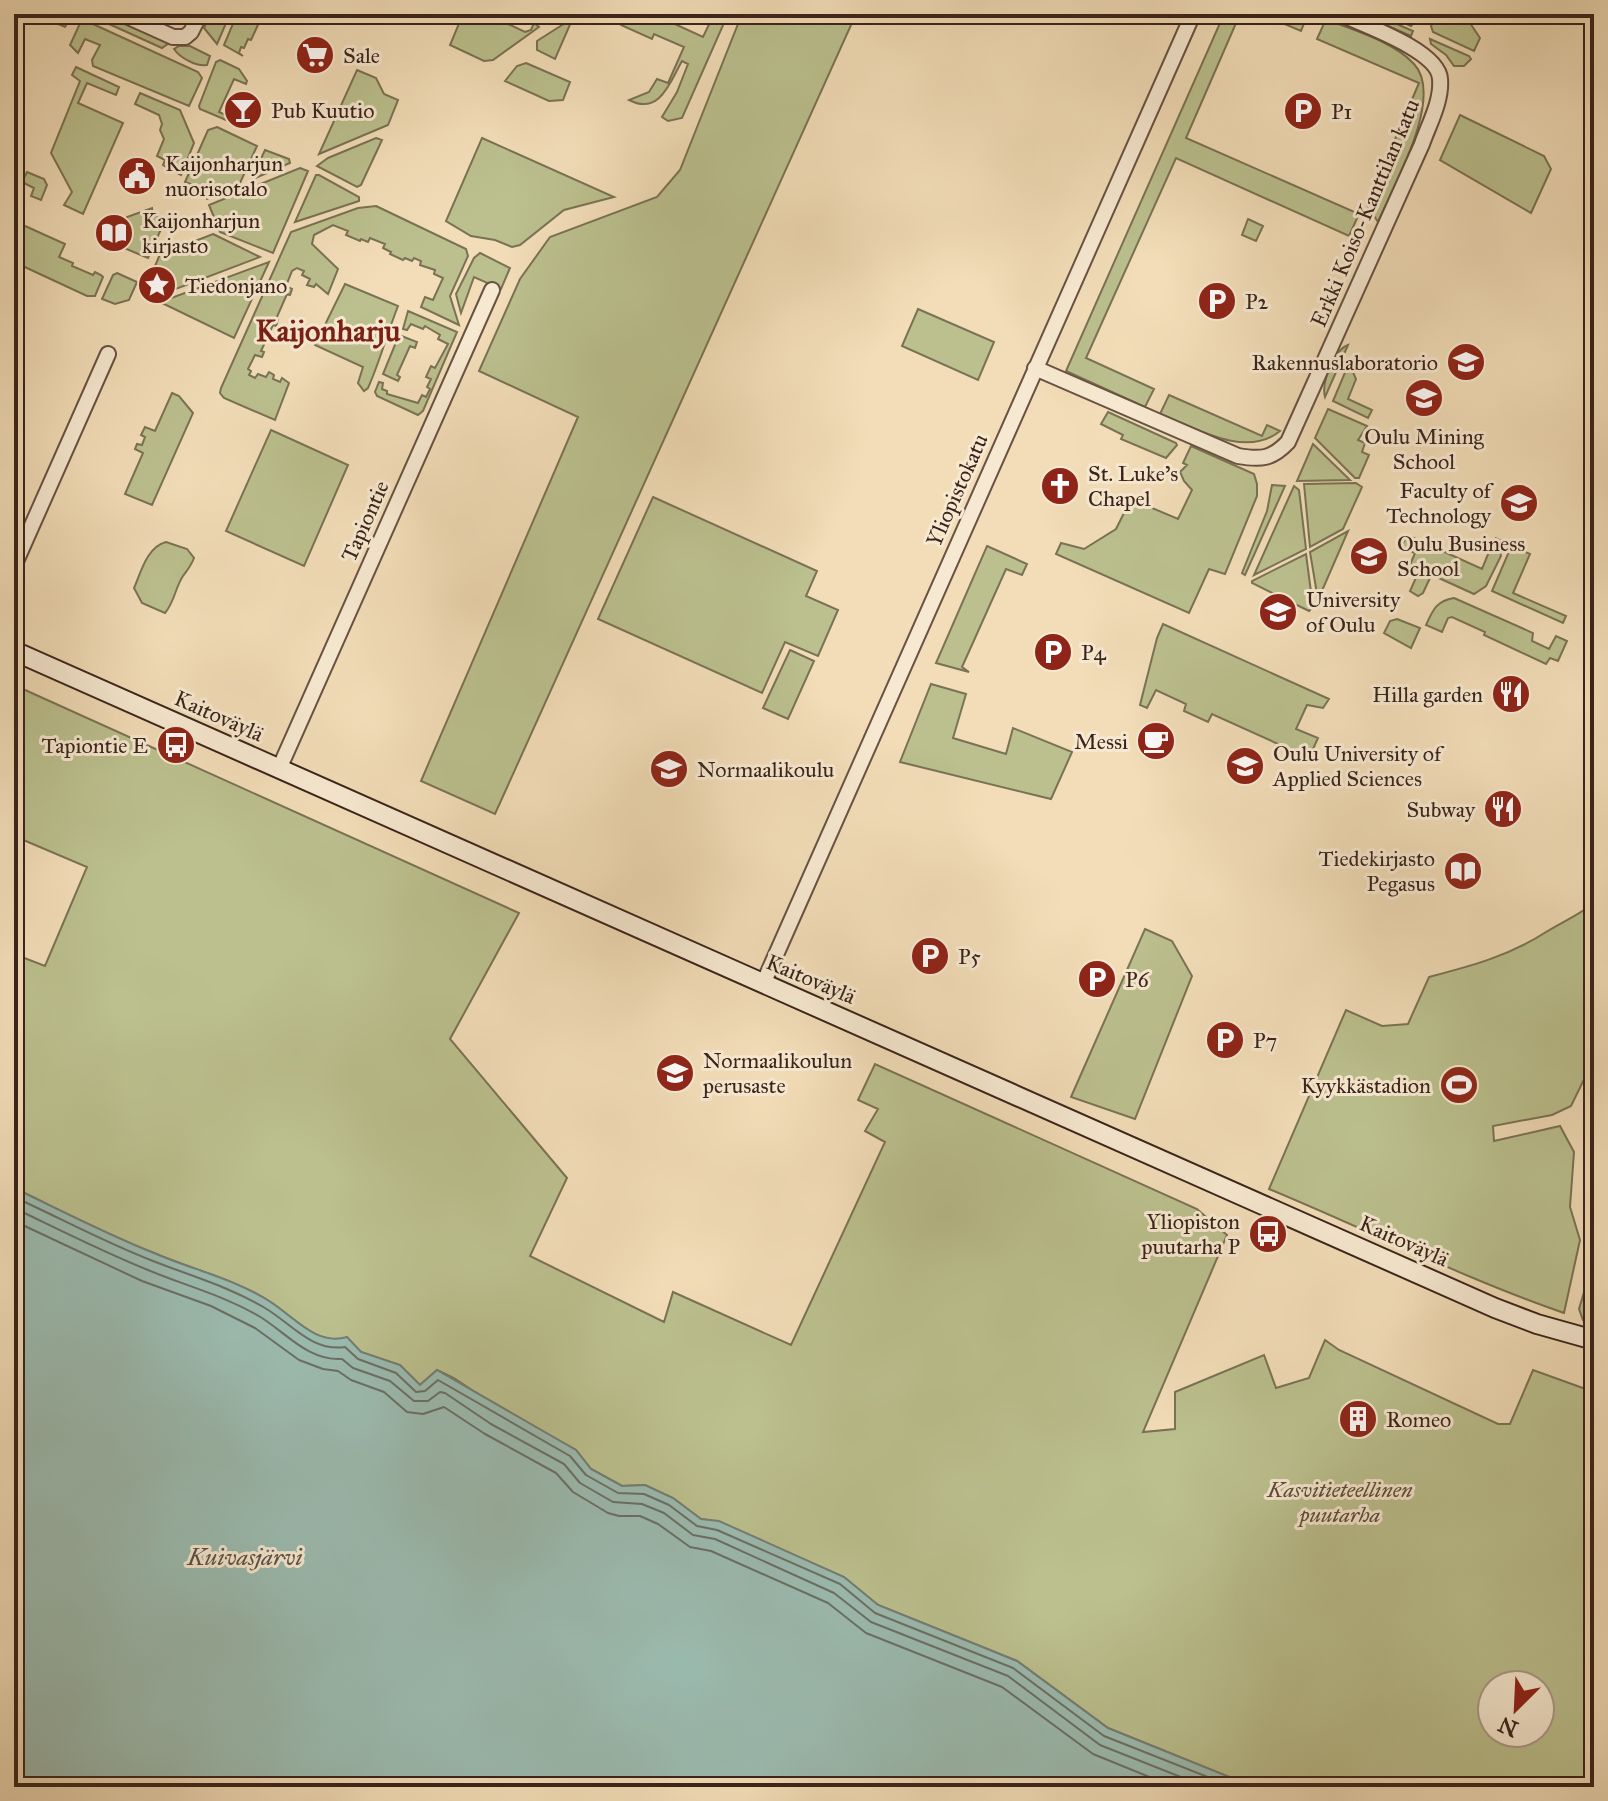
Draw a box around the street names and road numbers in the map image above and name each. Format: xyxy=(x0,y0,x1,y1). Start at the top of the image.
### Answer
street label: Erkki Koiso-Kanttilan katu xyxy=(1305,95,1425,331)
street label: Yliopistokatu xyxy=(920,429,994,551)
street label: Tapiontie xyxy=(335,476,395,566)
street label: Kaitoväylä xyxy=(170,684,268,748)
street label: Kaitoväylä xyxy=(762,948,861,1010)
street label: Kaitoväylä xyxy=(1355,1209,1453,1273)

